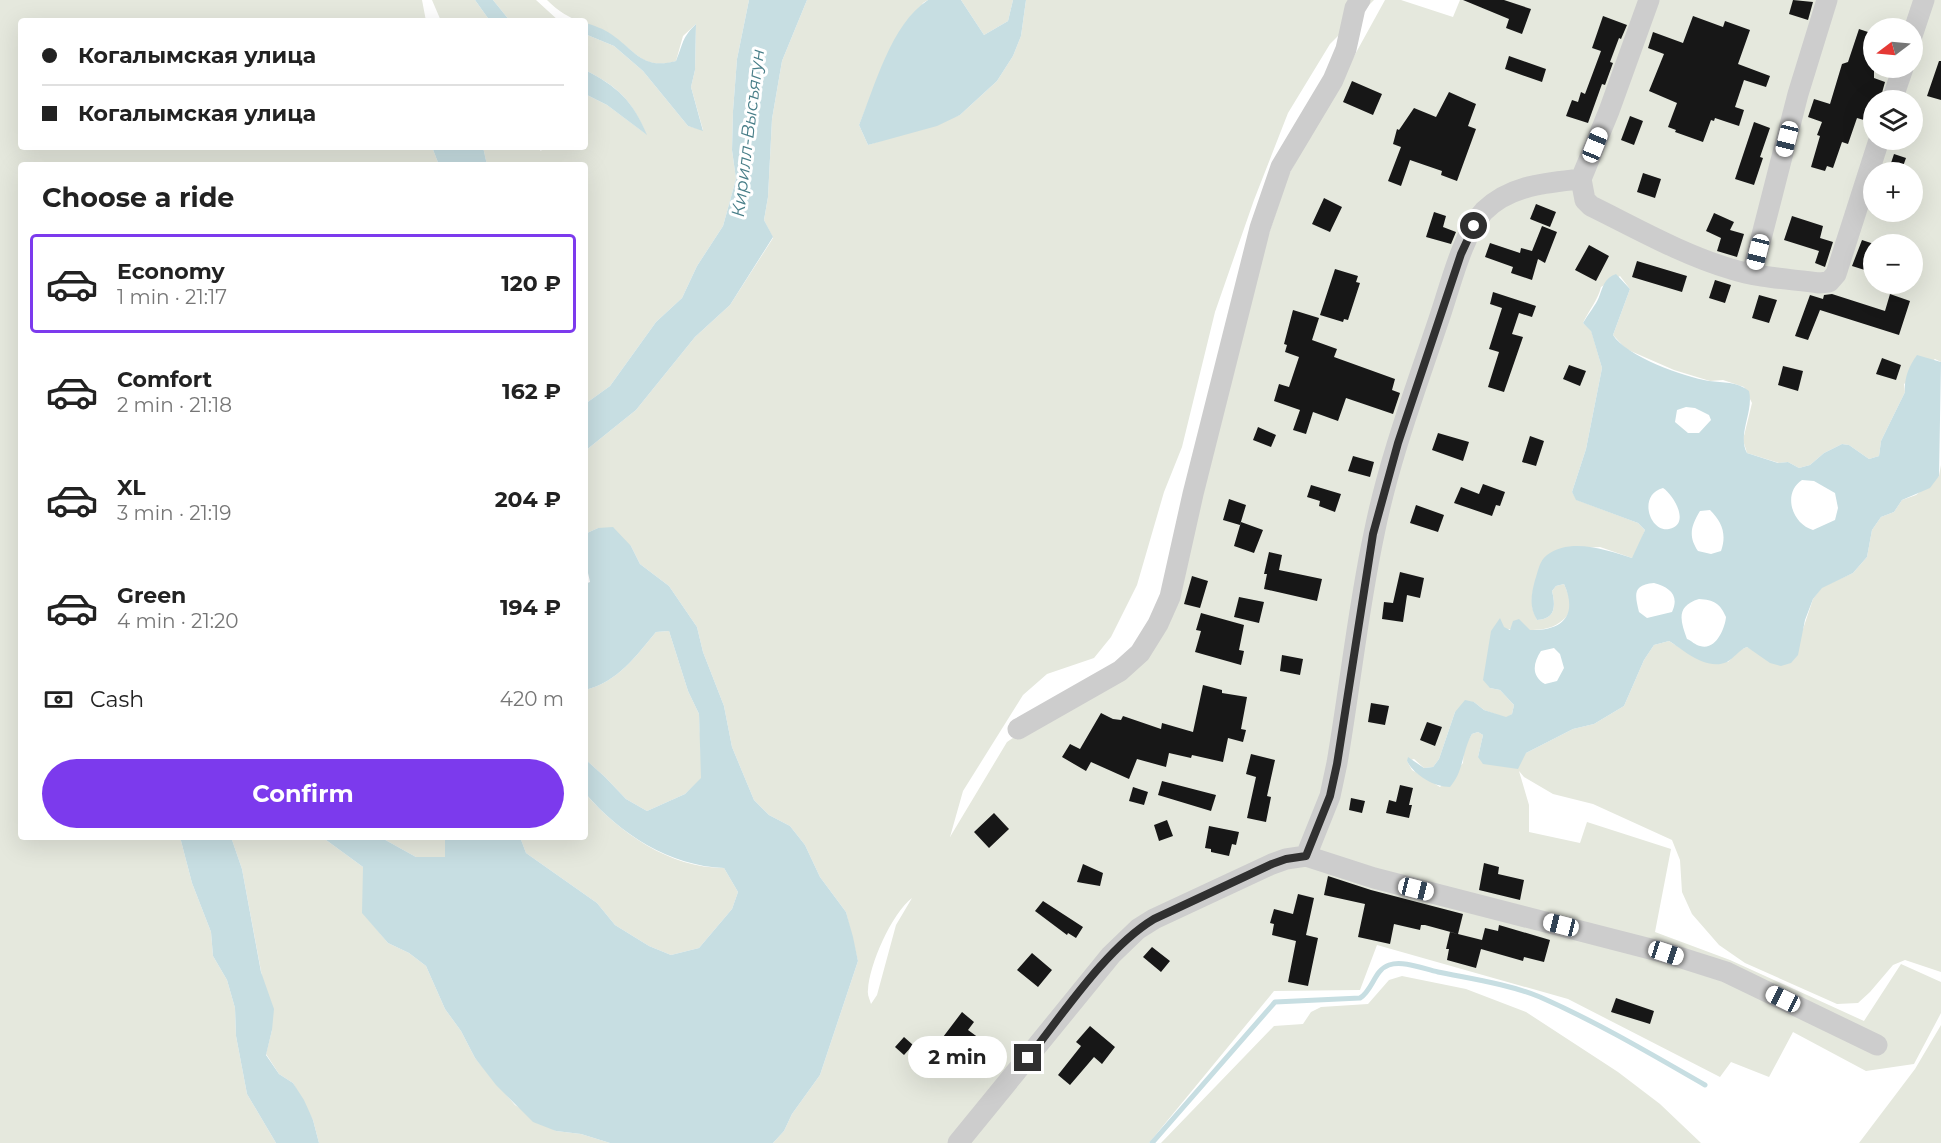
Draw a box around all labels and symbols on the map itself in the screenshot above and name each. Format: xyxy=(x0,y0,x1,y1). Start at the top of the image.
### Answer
north arrow xyxy=(1863,18,1923,78)
water label: Кирилл-Высъягун xyxy=(727,48,769,218)
car xyxy=(1774,119,1800,159)
car xyxy=(1580,125,1610,165)
route start xyxy=(1460,212,1487,239)
car xyxy=(1745,232,1771,272)
car xyxy=(1396,876,1436,902)
car xyxy=(1541,912,1581,938)
car xyxy=(1646,939,1686,967)
car xyxy=(1763,983,1803,1015)
callout: 2 min xyxy=(908,1037,1007,1079)
route end xyxy=(1014,1044,1041,1071)

